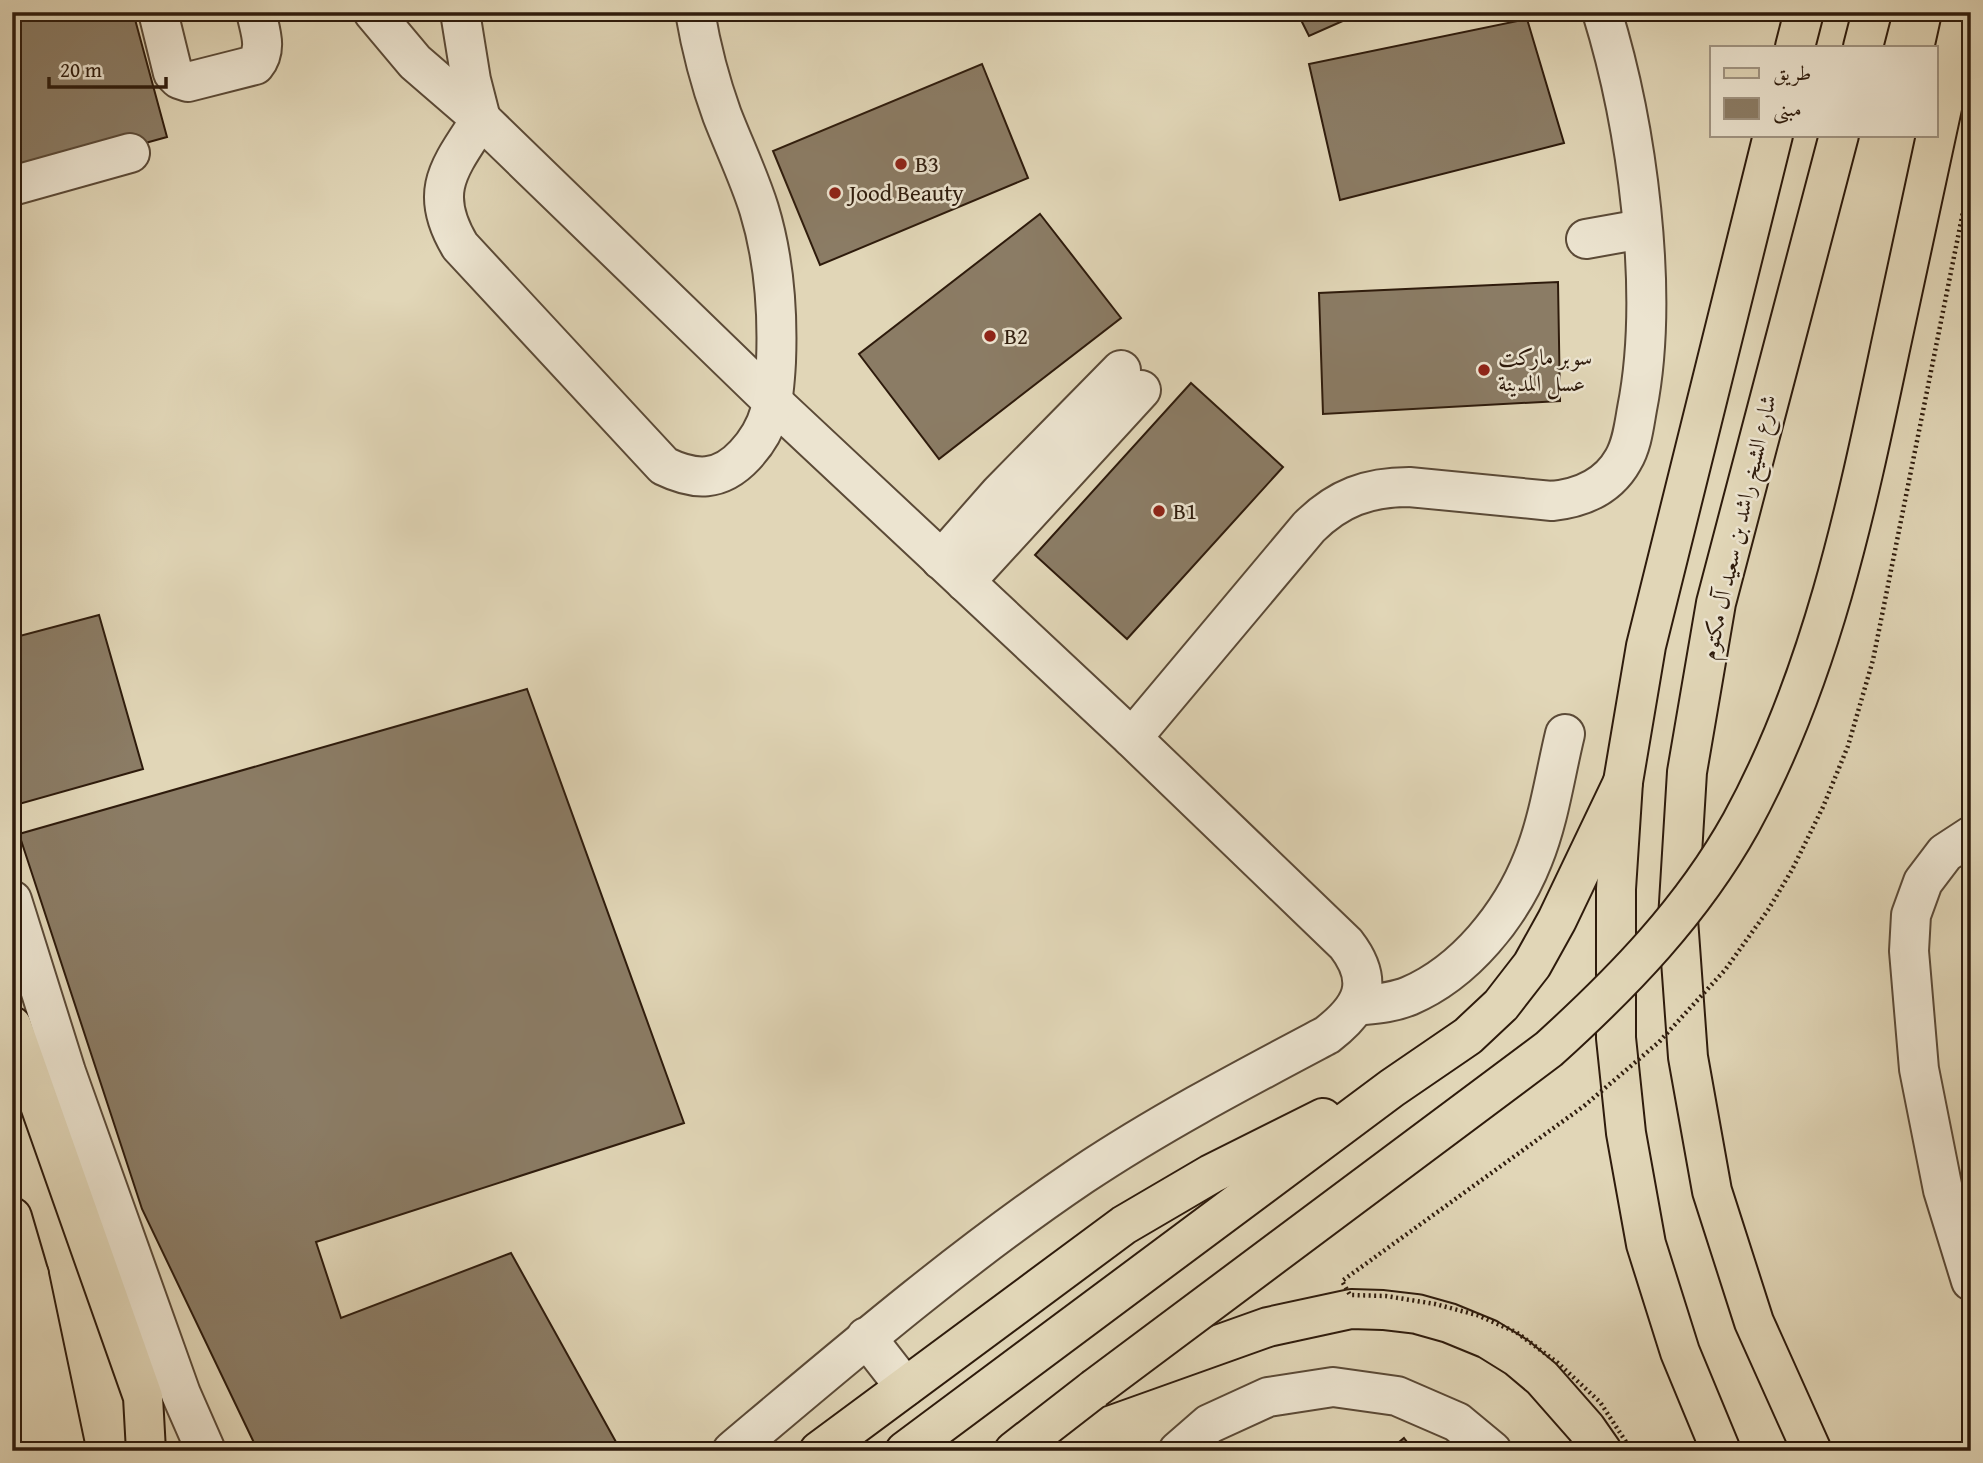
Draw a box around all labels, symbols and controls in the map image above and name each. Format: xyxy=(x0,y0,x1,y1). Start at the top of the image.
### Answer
scale bar xyxy=(49,46,166,90)
legend xyxy=(1710,46,1938,136)
text: 20 m xyxy=(60,54,102,85)
text: طريق xyxy=(1773,57,1811,88)
text: مبنى xyxy=(1773,93,1802,124)
place label: B3 xyxy=(915,147,939,180)
marker: B3 xyxy=(893,156,909,172)
place label: Jood Beauty xyxy=(846,176,964,209)
marker: Jood Beauty xyxy=(827,185,843,201)
place label: B2 xyxy=(1004,319,1028,352)
marker: B2 xyxy=(982,328,998,344)
place label: سوبر ماركت عسل المدينة xyxy=(1498,340,1592,400)
marker: سوبر ماركت عسل المدينة xyxy=(1476,362,1492,378)
street label: شارع الشيخ راشد بن سعيد آل مكتوم xyxy=(1691,391,1789,664)
place label: B1 xyxy=(1173,494,1197,527)
marker: B1 xyxy=(1151,503,1167,519)

